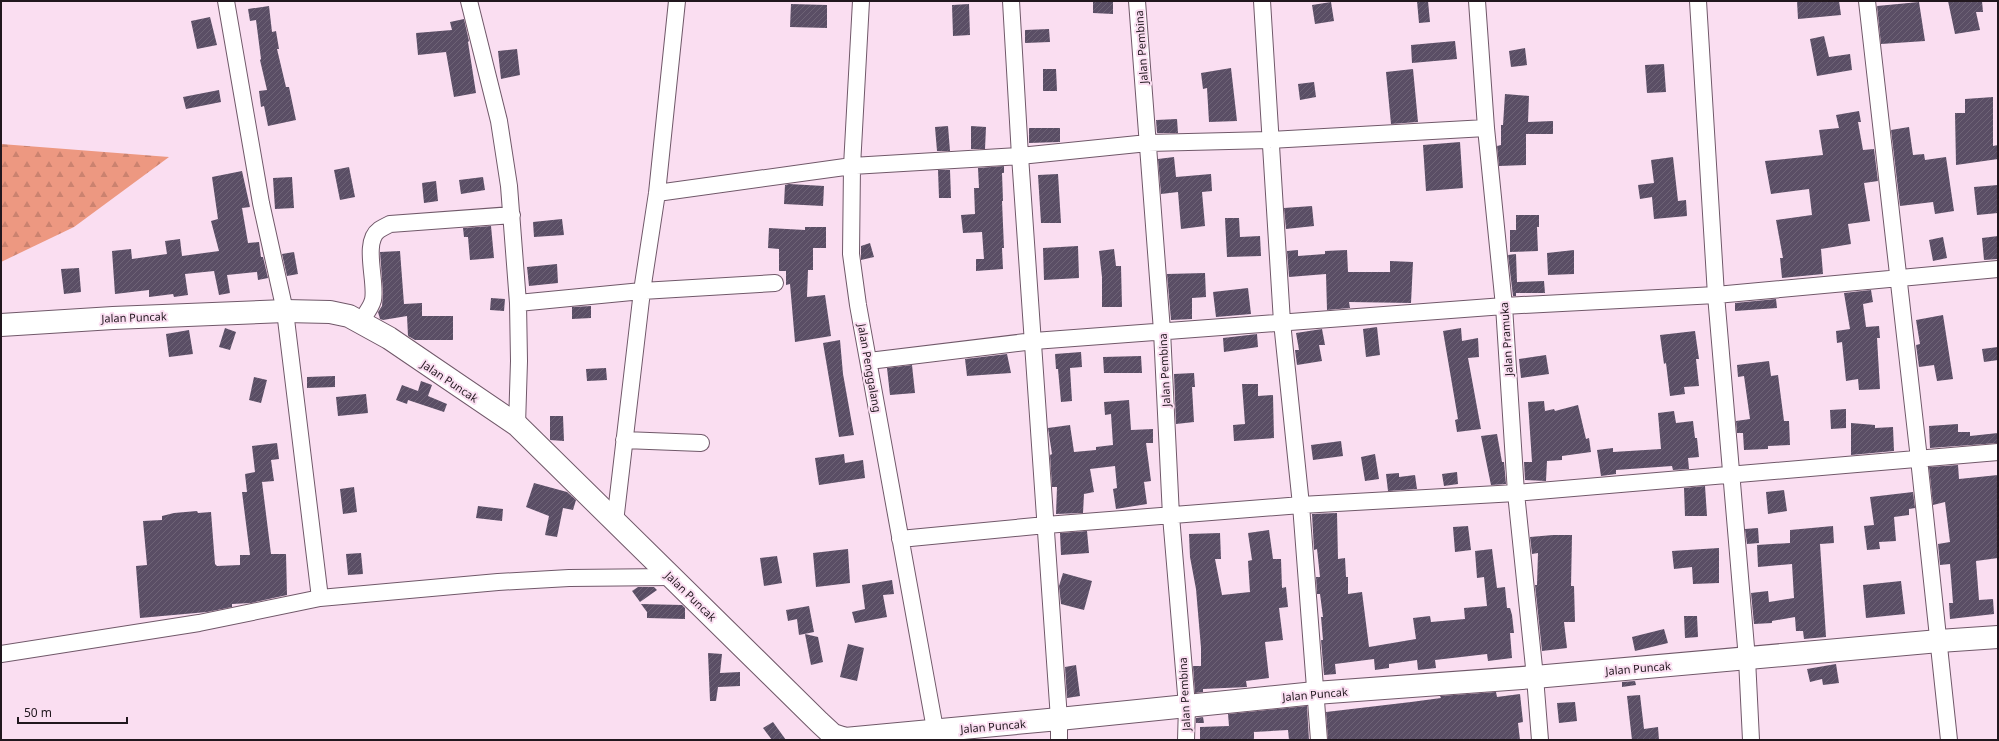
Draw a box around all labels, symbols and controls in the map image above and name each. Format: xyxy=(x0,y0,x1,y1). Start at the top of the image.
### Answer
street label: Jalan Pembina xyxy=(1131,10,1151,85)
street label: Jalan Pramuka xyxy=(1496,302,1516,377)
street label: Jalan Puncak xyxy=(100,308,167,326)
street label: Jalan Penggalang xyxy=(855,322,885,414)
street label: Jalan Pembina xyxy=(1155,333,1173,408)
street label: Jalan Puncak xyxy=(418,356,481,406)
street label: Jalan Puncak xyxy=(662,567,720,624)
street label: Jalan Pembina xyxy=(1175,657,1193,732)
street label: Jalan Puncak xyxy=(1604,658,1671,678)
street label: Jalan Puncak xyxy=(1281,684,1348,704)
scale bar xyxy=(18,699,127,725)
text: 50 m xyxy=(24,704,52,721)
street label: Jalan Puncak xyxy=(959,716,1026,736)

